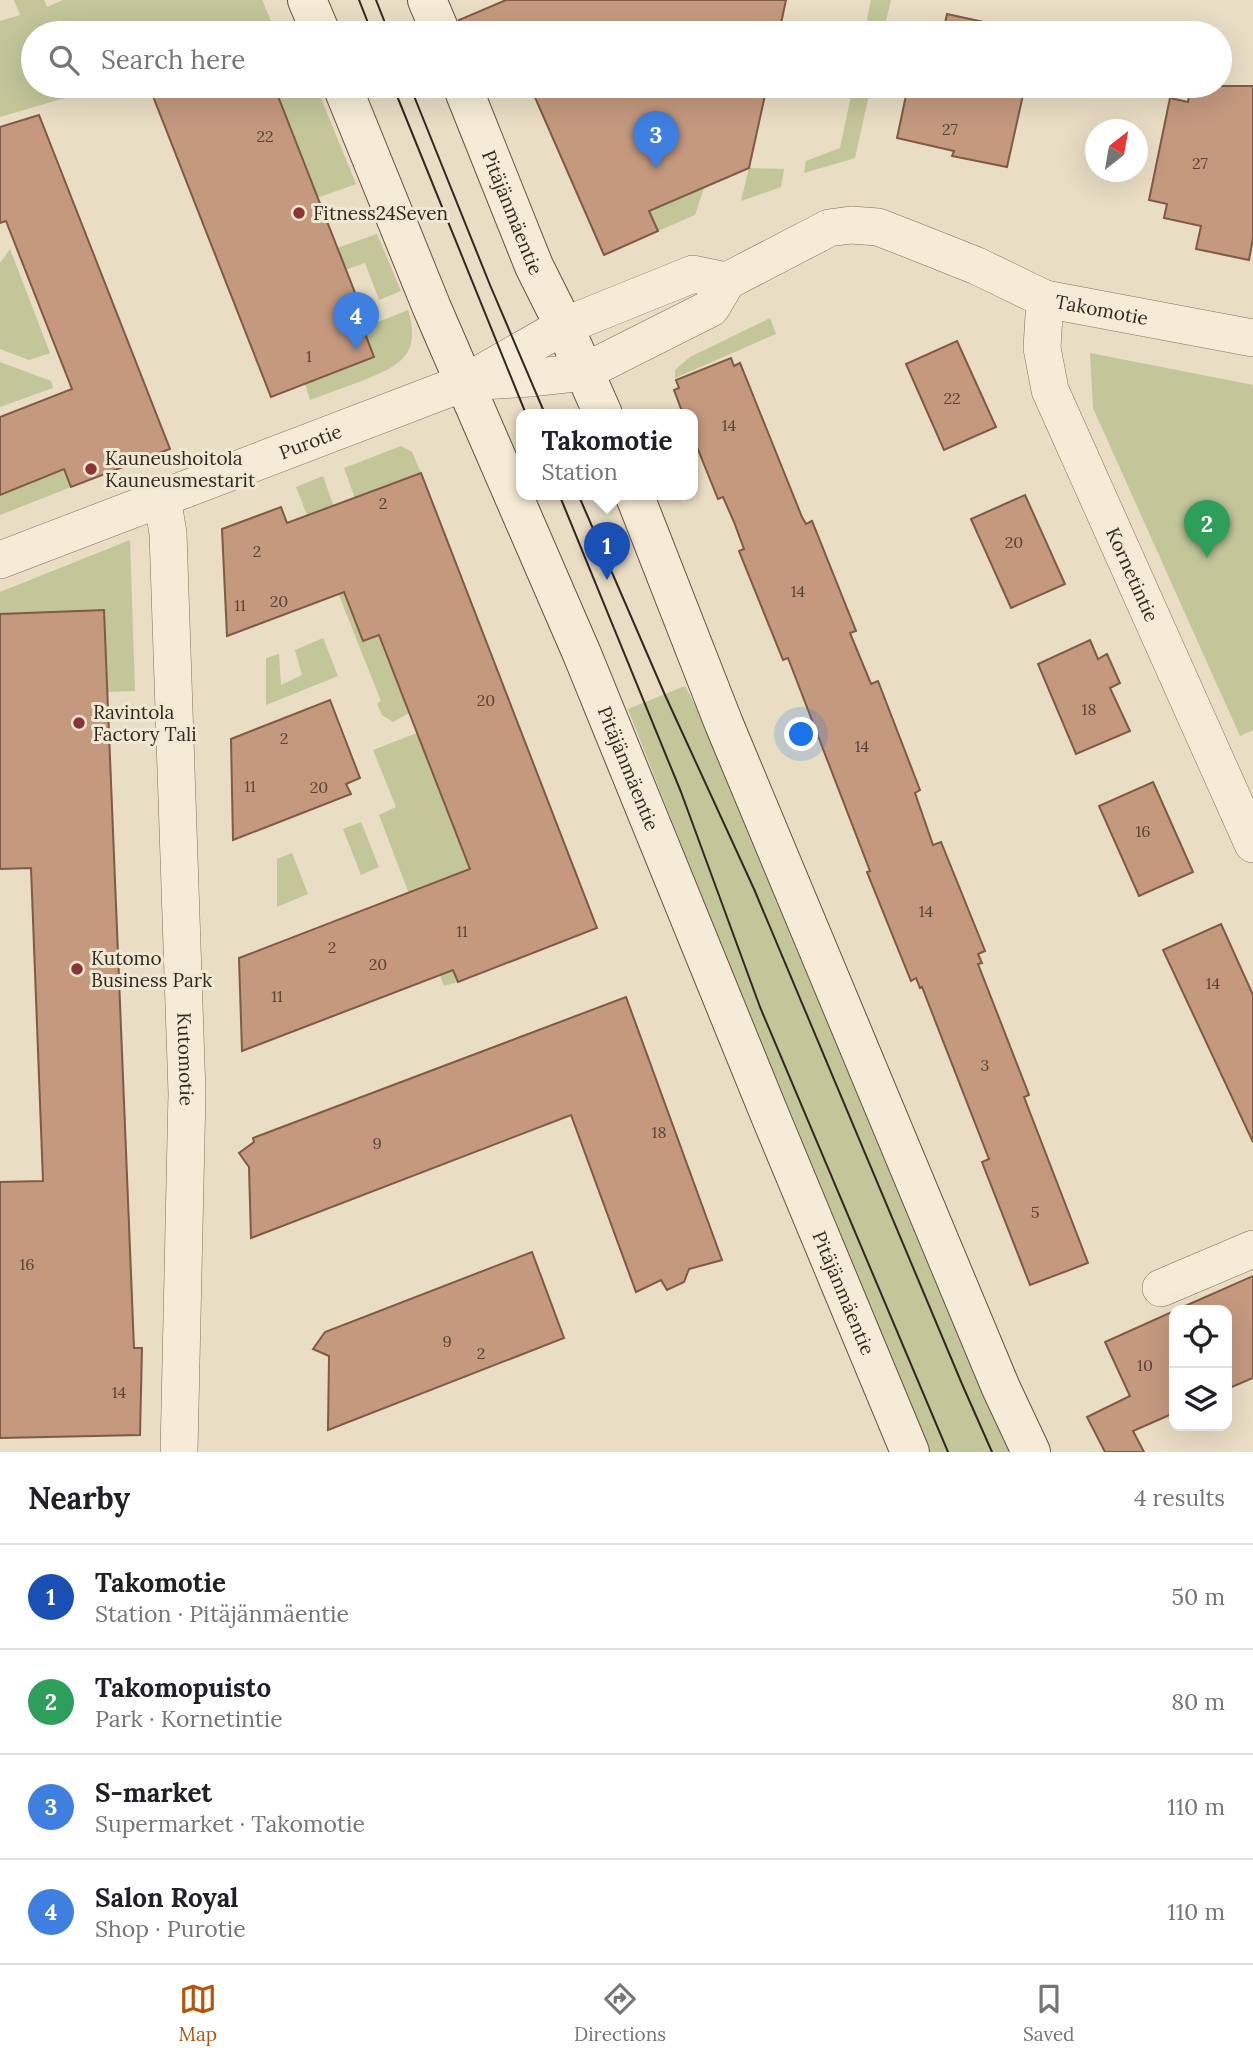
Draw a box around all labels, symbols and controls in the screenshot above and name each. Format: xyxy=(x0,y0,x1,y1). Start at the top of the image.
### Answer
search box xyxy=(21,21,1232,98)
icon: search xyxy=(45,41,83,79)
text: Search here xyxy=(101,43,245,76)
pin: 3 xyxy=(633,111,679,169)
house number: 27 xyxy=(942,119,959,139)
north arrow xyxy=(1085,119,1148,182)
house number: 22 xyxy=(256,126,274,146)
street label: Pitäjänmäentie xyxy=(477,146,548,279)
house number: 27 xyxy=(1192,153,1209,173)
place label: Fitness24Seven xyxy=(313,201,448,225)
marker: Fitness24Seven xyxy=(291,205,307,221)
street label: Takomotie xyxy=(1053,289,1150,330)
pin: 4 xyxy=(333,292,379,350)
house number: 1 xyxy=(306,346,312,366)
house number: 22 xyxy=(943,388,961,408)
popup xyxy=(516,409,698,500)
house number: 14 xyxy=(722,415,737,435)
street label: Purotie xyxy=(275,419,345,464)
text: Takomotie xyxy=(541,424,673,457)
place label: Kauneushoitola Kauneusmestarit xyxy=(105,446,256,492)
text: Station xyxy=(541,457,618,486)
marker: Kauneushoitola Kauneusmestarit xyxy=(83,461,99,477)
house number: 2 xyxy=(379,493,387,513)
pin: 2 xyxy=(1184,500,1230,558)
pin: 1 xyxy=(584,522,630,580)
street label: Kornetintie xyxy=(1101,524,1164,625)
house number: 20 xyxy=(1005,532,1023,552)
house number: 2 xyxy=(253,541,261,561)
house number: 14 xyxy=(791,581,806,601)
house number: 20 xyxy=(270,591,288,611)
house number: 11 xyxy=(234,595,246,615)
house number: 20 xyxy=(477,690,495,710)
house number: 18 xyxy=(1082,699,1096,719)
place label: Ravintola Factory Tali xyxy=(93,700,197,746)
street label: Pitäjänmäentie xyxy=(592,702,665,834)
marker: Ravintola Factory Tali xyxy=(71,715,87,731)
your location xyxy=(784,717,818,751)
house number: 2 xyxy=(280,728,288,748)
house number: 14 xyxy=(855,736,870,756)
house number: 11 xyxy=(244,776,256,796)
house number: 20 xyxy=(310,777,328,797)
house number: 16 xyxy=(1135,821,1151,841)
house number: 14 xyxy=(919,901,934,921)
house number: 11 xyxy=(456,921,468,941)
house number: 2 xyxy=(328,937,336,957)
place label: Kutomo Business Park xyxy=(91,946,213,992)
house number: 20 xyxy=(369,954,387,974)
marker: Kutomo Business Park xyxy=(69,961,85,977)
house number: 14 xyxy=(1206,973,1221,993)
house number: 11 xyxy=(271,986,283,1006)
street label: Kutomotie xyxy=(172,1012,199,1106)
house number: 3 xyxy=(981,1055,990,1075)
house number: 18 xyxy=(652,1122,666,1142)
house number: 9 xyxy=(372,1133,382,1153)
house number: 5 xyxy=(1031,1202,1039,1222)
street label: Pitäjänmäentie xyxy=(807,1227,880,1358)
house number: 16 xyxy=(19,1254,35,1274)
map controls xyxy=(1169,1305,1232,1431)
button: locate xyxy=(1169,1305,1232,1368)
house number: 9 xyxy=(442,1331,452,1351)
house number: 2 xyxy=(477,1343,485,1363)
house number: 10 xyxy=(1137,1355,1153,1375)
button: layers xyxy=(1169,1368,1232,1431)
house number: 14 xyxy=(112,1382,127,1402)
text: Nearby xyxy=(28,1479,130,1517)
text: 4 results xyxy=(1134,1483,1225,1512)
text: Takomotie xyxy=(95,1566,226,1599)
text: 1 xyxy=(46,1582,56,1611)
text: 50 m xyxy=(1172,1582,1225,1611)
text: Station · Pitäjänmäentie xyxy=(95,1599,349,1628)
text: Takomopuisto xyxy=(95,1671,271,1704)
text: 2 xyxy=(45,1687,57,1716)
text: 80 m xyxy=(1171,1687,1225,1716)
text: Park · Kornetintie xyxy=(95,1704,283,1733)
text: S-market xyxy=(95,1776,212,1809)
text: 3 xyxy=(45,1792,57,1821)
text: 110 m xyxy=(1167,1792,1225,1821)
text: Supermarket · Takomotie xyxy=(95,1809,365,1838)
text: Salon Royal xyxy=(95,1881,238,1914)
text: 4 xyxy=(45,1897,57,1926)
text: 110 m xyxy=(1167,1897,1225,1926)
text: Shop · Purotie xyxy=(95,1914,246,1943)
tab: Map xyxy=(179,1980,217,2046)
tab: Directions xyxy=(574,1980,666,2046)
tab: Saved xyxy=(1023,1980,1074,2046)

